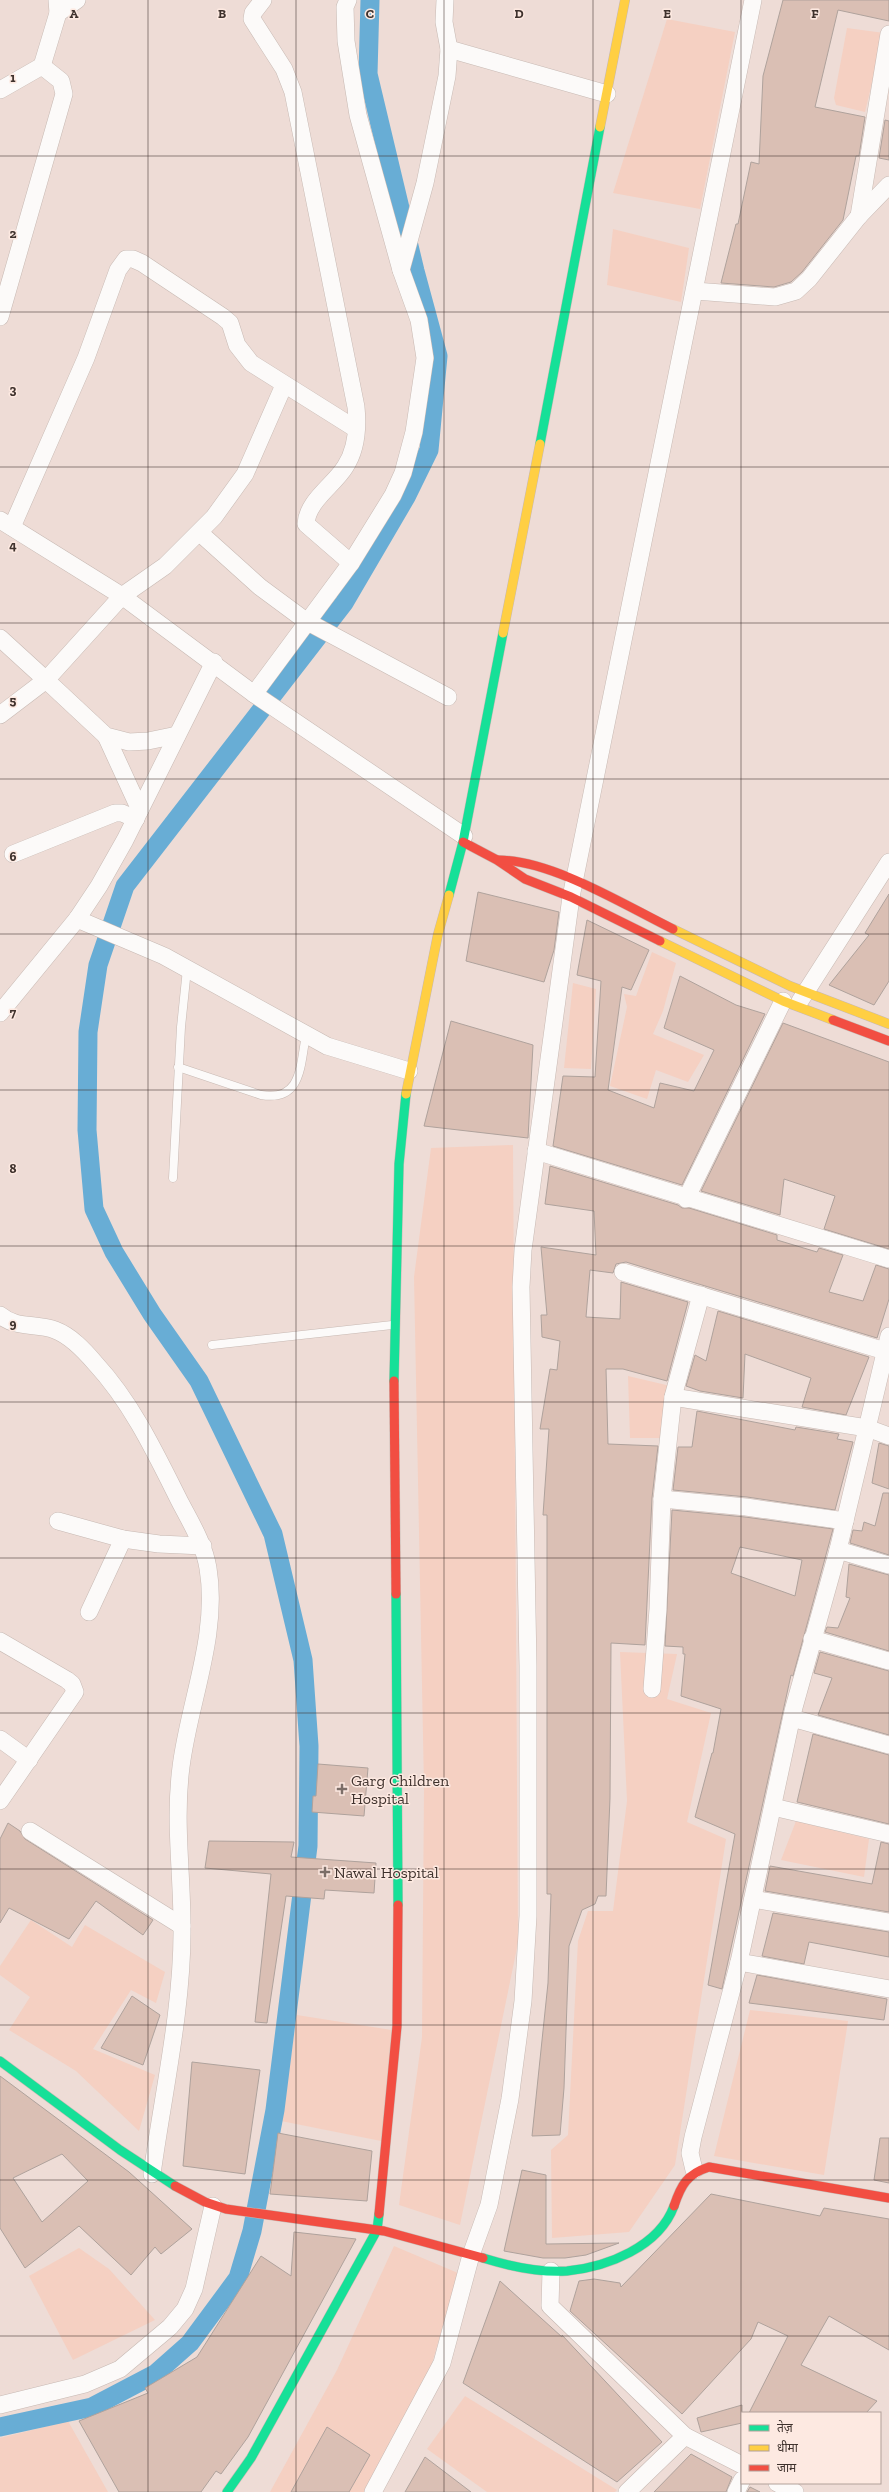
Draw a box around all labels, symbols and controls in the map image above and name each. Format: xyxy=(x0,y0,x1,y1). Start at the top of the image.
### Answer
text: A xyxy=(70,6,79,21)
text: B xyxy=(218,6,226,21)
text: C xyxy=(366,6,374,21)
text: D xyxy=(514,6,524,21)
text: E xyxy=(663,6,671,21)
text: F xyxy=(811,6,819,21)
text: 1 xyxy=(10,70,16,85)
text: 2 xyxy=(10,226,17,241)
text: 3 xyxy=(10,382,17,397)
text: 4 xyxy=(9,538,17,553)
text: 5 xyxy=(10,693,17,708)
text: 6 xyxy=(10,849,17,864)
text: 7 xyxy=(10,1005,17,1020)
text: 8 xyxy=(9,1161,17,1176)
text: 9 xyxy=(10,1316,17,1331)
place label: Garg Children Hospital xyxy=(351,1771,450,1808)
marker: Garg Children Hospital xyxy=(336,1783,348,1795)
place label: Nawal Hospital xyxy=(334,1863,439,1882)
marker: Nawal Hospital xyxy=(319,1866,331,1878)
legend xyxy=(741,2412,881,2484)
text: तेज़ xyxy=(777,2420,794,2435)
text: धीमा xyxy=(777,2440,799,2455)
text: जाम xyxy=(777,2461,797,2475)

